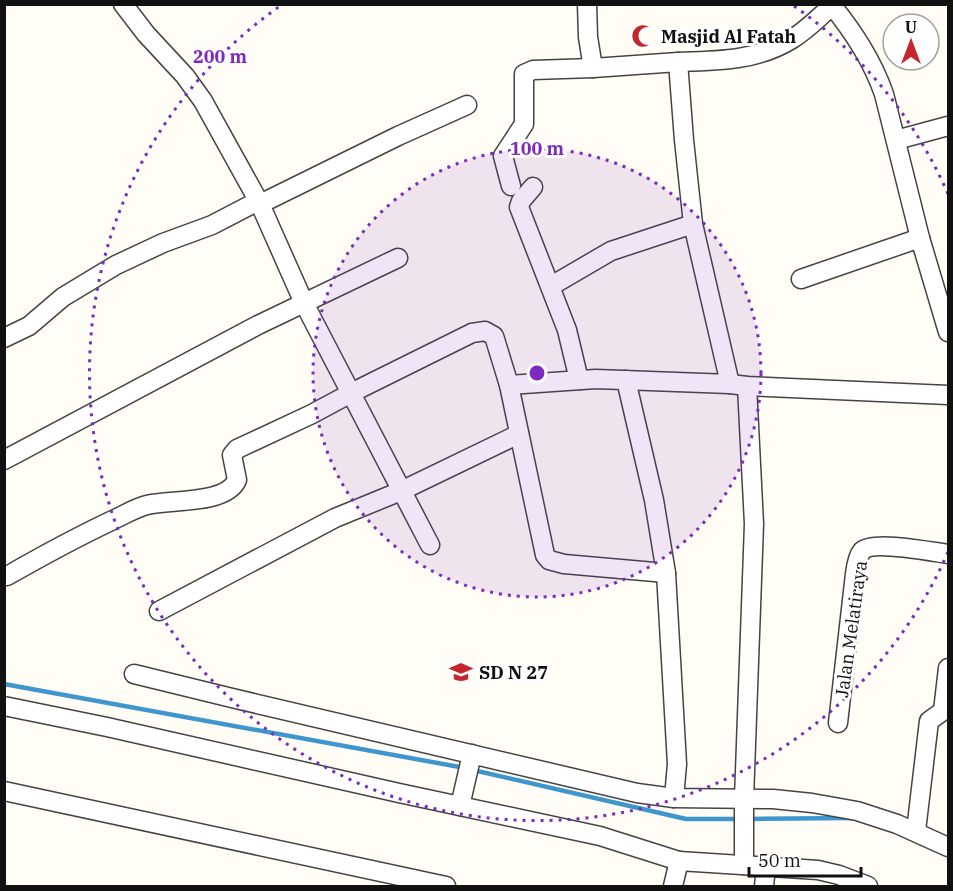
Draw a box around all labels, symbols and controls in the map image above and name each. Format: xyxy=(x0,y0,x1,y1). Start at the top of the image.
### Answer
north arrow xyxy=(881,12,941,72)
text: U xyxy=(905,17,917,37)
mosque icon: Masjid Al Fatah xyxy=(630,23,656,49)
place label: Masjid Al Fatah xyxy=(661,25,797,48)
text: 200 m xyxy=(193,45,248,68)
text: 100 m xyxy=(510,137,565,160)
centre of rings xyxy=(527,363,547,383)
street label: Jalan Melatiraya xyxy=(830,559,872,699)
school or university icon: SD N 27 xyxy=(448,659,474,685)
place label: SD N 27 xyxy=(479,661,548,684)
scale bar xyxy=(749,840,862,878)
text: 50 m xyxy=(758,849,801,872)

